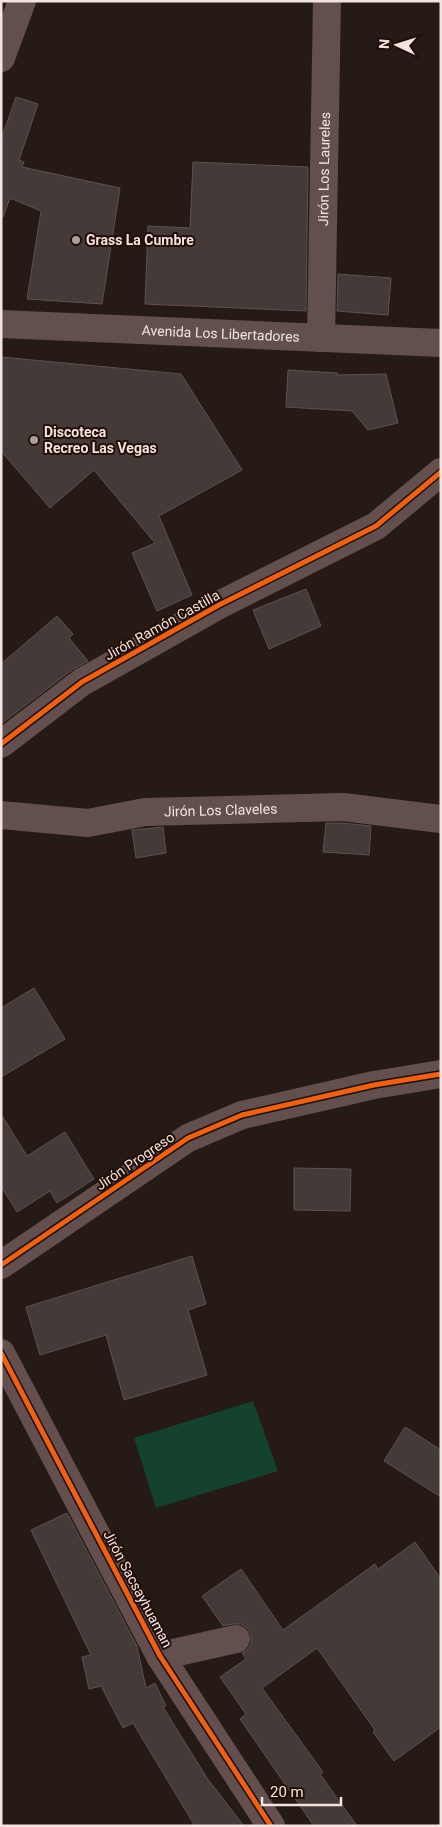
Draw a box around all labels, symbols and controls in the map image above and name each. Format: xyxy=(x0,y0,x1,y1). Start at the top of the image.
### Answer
north arrow xyxy=(372,20,422,70)
text: N xyxy=(376,39,392,50)
street label: Jirón Los Laureles xyxy=(315,112,333,226)
place label: Grass La Cumbre xyxy=(86,232,194,248)
marker: Grass La Cumbre xyxy=(70,234,82,246)
street label: Avenida Los Libertadores xyxy=(141,322,300,345)
place label: Discoteca Recreo Las Vegas xyxy=(44,424,157,456)
marker: Discoteca Recreo Las Vegas xyxy=(28,434,40,446)
street label: Jirón Ramón Castilla xyxy=(102,587,222,663)
street label: Jirón Los Claveles xyxy=(164,801,277,820)
street label: Jirón Progreso xyxy=(93,1129,177,1193)
street label: Jirón Sacsayhuaman xyxy=(100,1528,176,1650)
scale bar xyxy=(262,1774,341,1806)
text: 20 m xyxy=(270,1783,304,1801)

